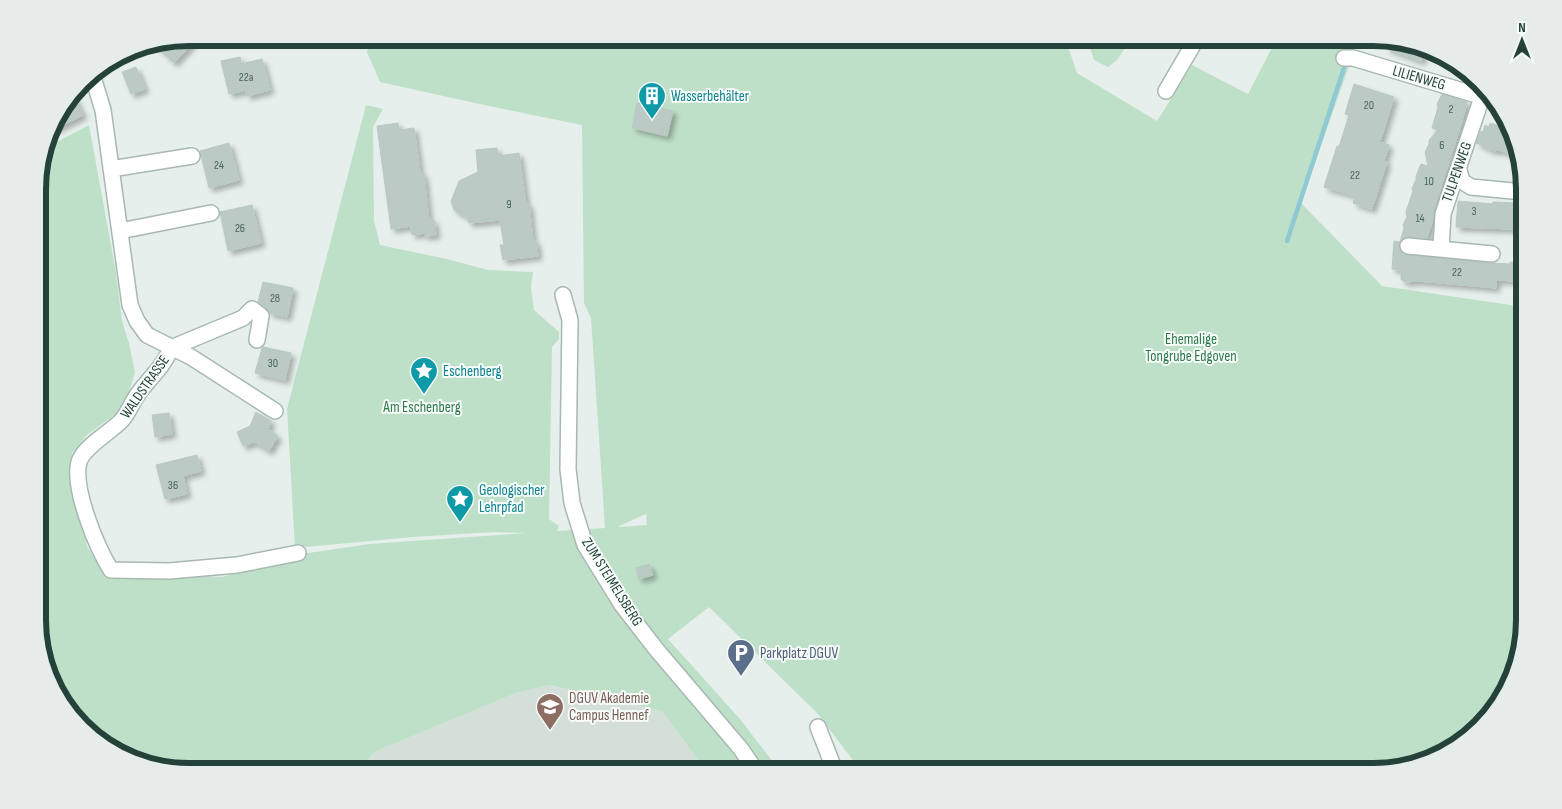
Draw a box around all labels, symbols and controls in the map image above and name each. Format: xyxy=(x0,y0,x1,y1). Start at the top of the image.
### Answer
north arrow xyxy=(1497,15,1547,65)
text: N xyxy=(1518,19,1526,36)
street label: LILIENWEG xyxy=(1390,61,1448,95)
house number: 22a xyxy=(239,70,254,85)
building icon: Wasserbehälter xyxy=(637,81,667,120)
place label: Wasserbehälter xyxy=(671,87,750,106)
house number: 20 xyxy=(1364,98,1374,113)
house number: 2 xyxy=(1449,102,1454,117)
house number: 6 xyxy=(1439,138,1445,153)
street label: TULPENWEG xyxy=(1438,139,1476,205)
house number: 24 xyxy=(214,158,224,173)
house number: 22 xyxy=(1350,168,1360,183)
house number: 10 xyxy=(1424,174,1434,189)
house number: 9 xyxy=(506,197,512,212)
house number: 3 xyxy=(1471,204,1477,219)
house number: 14 xyxy=(1415,211,1425,226)
house number: 26 xyxy=(235,221,245,236)
house number: 22 xyxy=(1452,265,1462,280)
house number: 28 xyxy=(270,291,280,306)
park label: Ehemalige Tongrube Edgoven xyxy=(1145,330,1237,366)
street label: WALDSTRASSE xyxy=(116,352,174,422)
house number: 30 xyxy=(268,356,278,371)
place icon: Eschenberg xyxy=(409,356,439,395)
place label: Eschenberg xyxy=(443,362,502,381)
park label: Am Eschenberg xyxy=(382,398,461,417)
house number: 36 xyxy=(168,478,178,493)
place label: Geologischer Lehrpfad xyxy=(479,481,545,517)
place icon: Geologischer Lehrpfad xyxy=(445,484,475,523)
street label: ZUM STEIMELSBERG xyxy=(577,534,647,630)
parking icon: Parkplatz DGUV xyxy=(726,638,756,677)
place label: Parkplatz DGUV xyxy=(760,644,838,663)
place label: DGUV Akademie Campus Hennef xyxy=(569,689,649,725)
school or university icon: DGUV Akademie Campus Hennef xyxy=(535,692,565,731)

